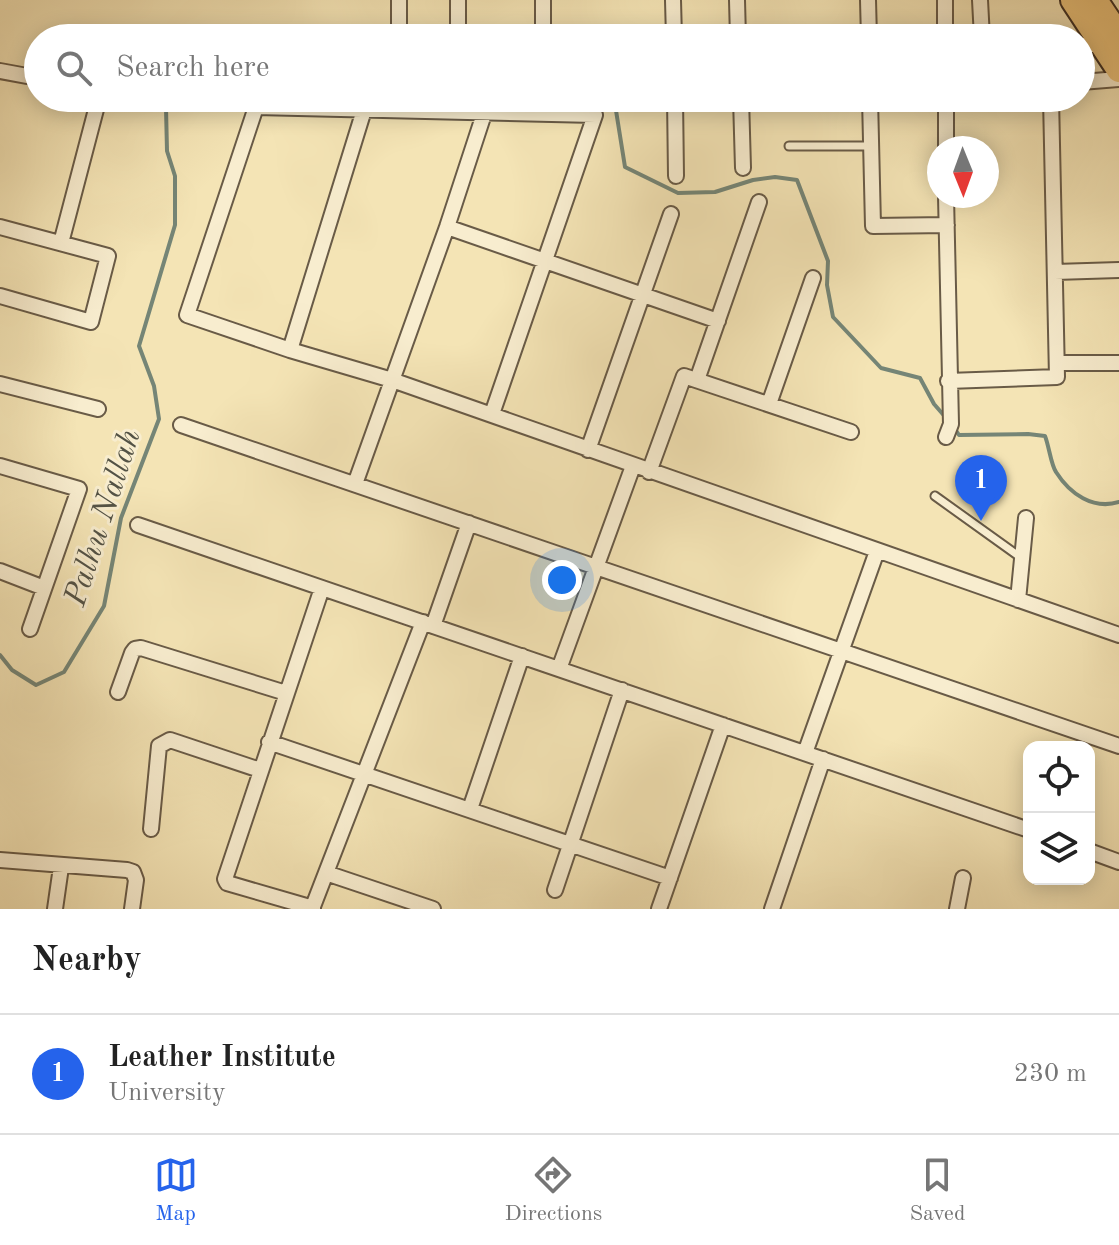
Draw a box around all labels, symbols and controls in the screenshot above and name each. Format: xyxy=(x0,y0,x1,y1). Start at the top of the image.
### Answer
search box xyxy=(24,24,1095,112)
icon: search xyxy=(52,46,96,90)
text: Search here xyxy=(116,53,270,83)
north arrow xyxy=(927,136,999,208)
water label: Palhu Nallah xyxy=(60,425,148,611)
pin: 1 xyxy=(955,455,1007,521)
your location xyxy=(542,560,582,600)
map controls xyxy=(1023,741,1095,885)
button: locate xyxy=(1023,741,1095,813)
button: layers xyxy=(1023,813,1095,885)
text: Nearby xyxy=(32,944,142,978)
text: Leather Institute xyxy=(108,1043,336,1073)
text: 1 xyxy=(50,1061,66,1087)
text: 230 m xyxy=(1014,1061,1087,1087)
text: University xyxy=(108,1080,226,1106)
tab: Map xyxy=(154,1153,198,1228)
tab: Directions xyxy=(505,1153,602,1228)
tab: Saved xyxy=(909,1153,965,1228)

